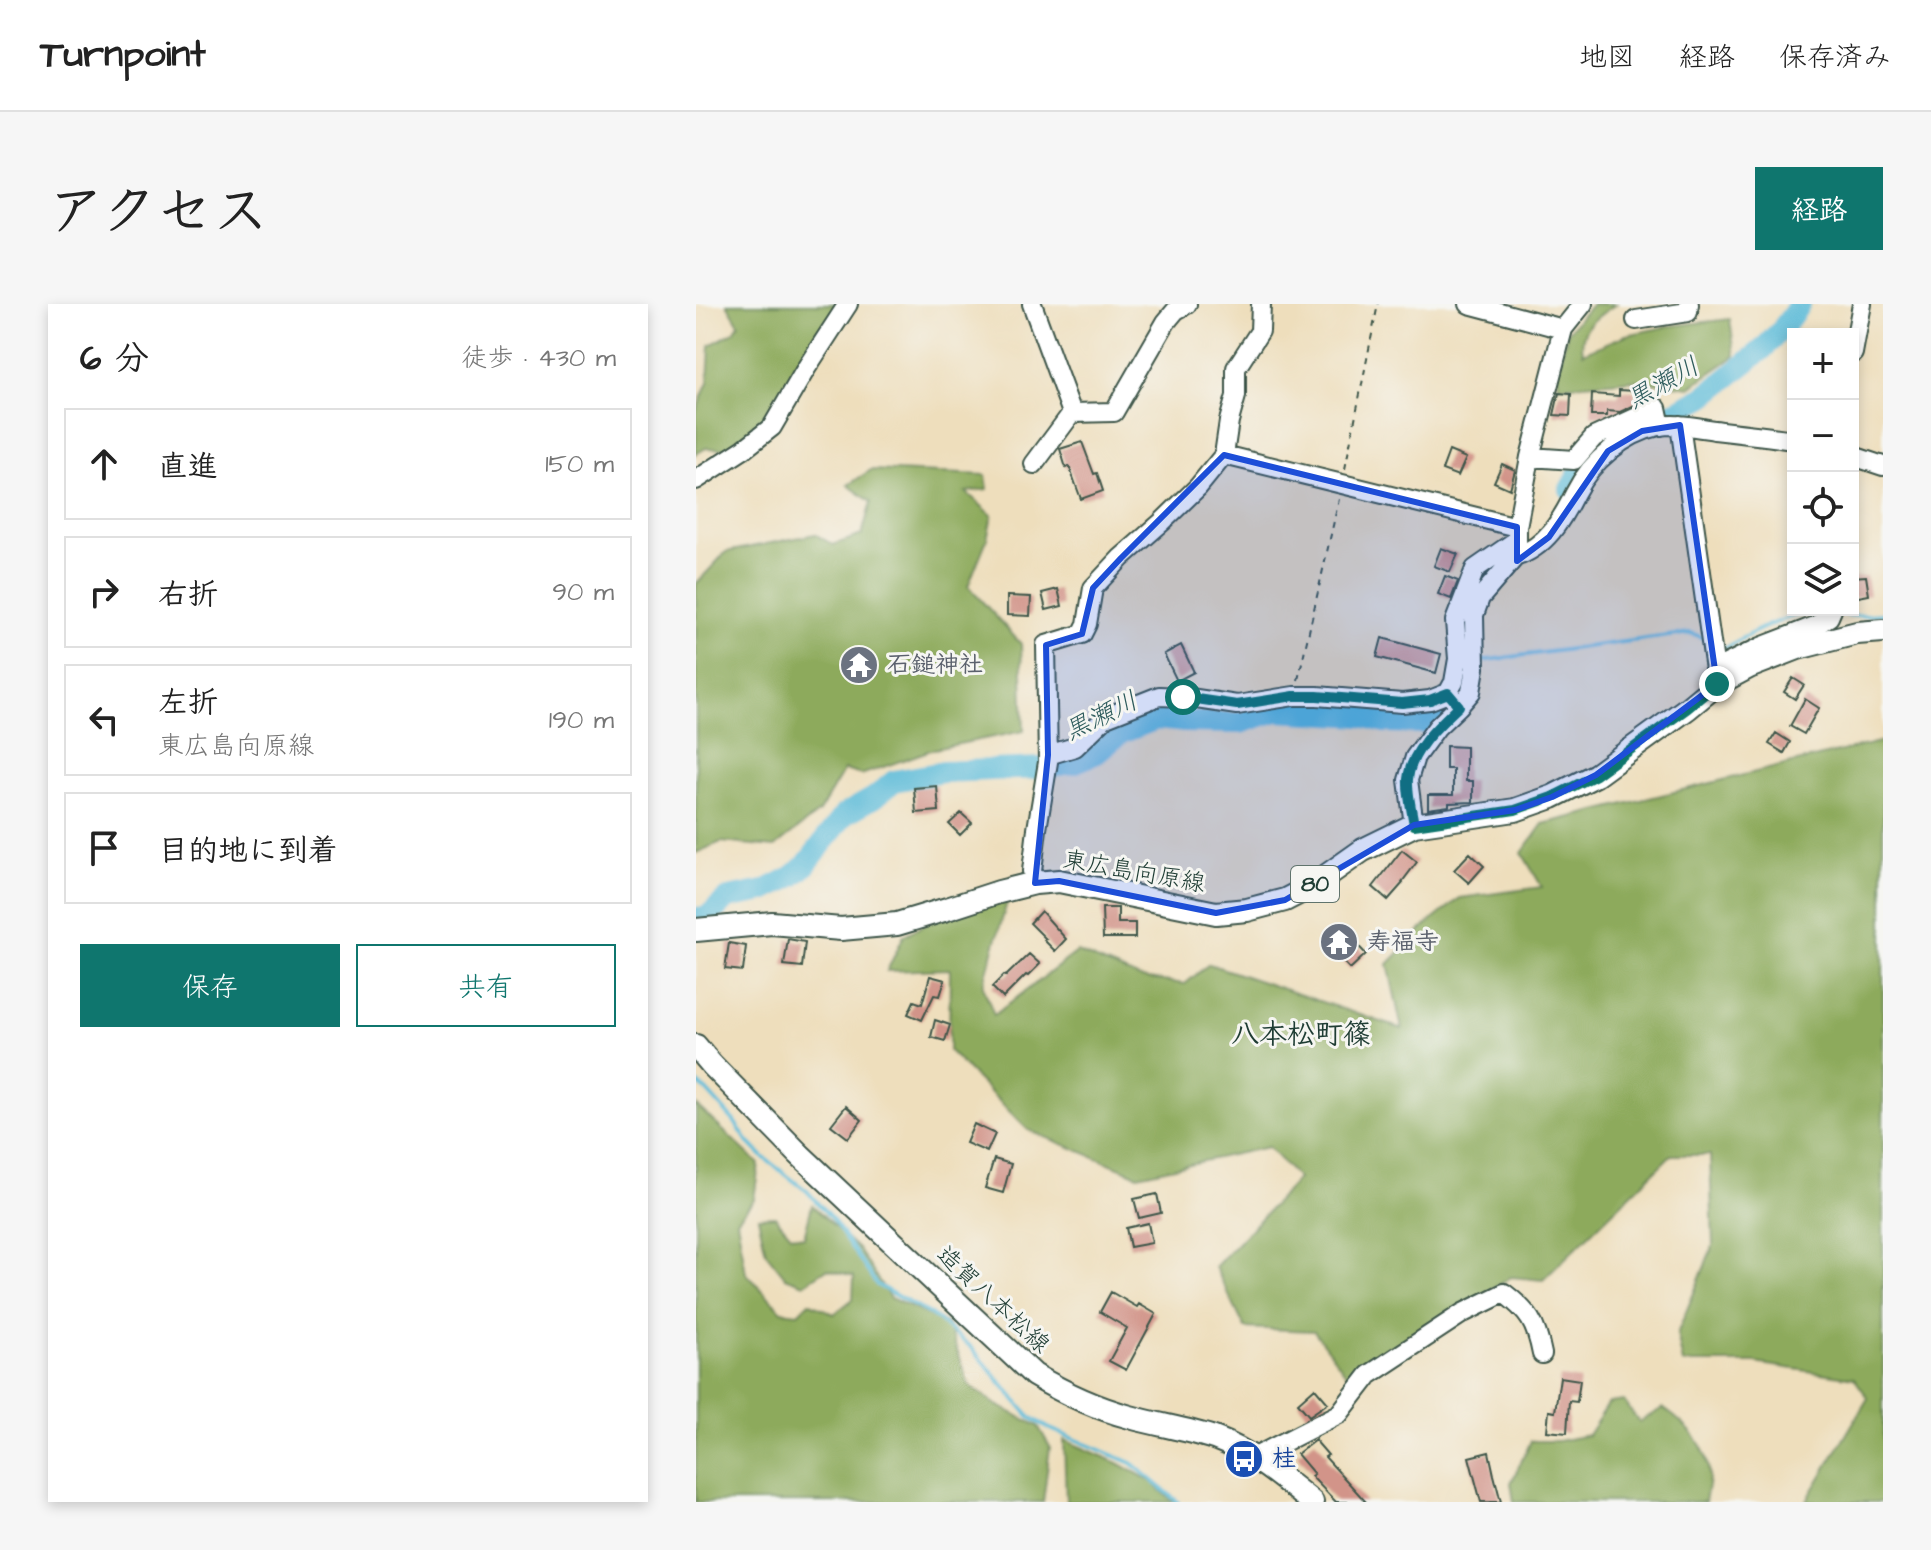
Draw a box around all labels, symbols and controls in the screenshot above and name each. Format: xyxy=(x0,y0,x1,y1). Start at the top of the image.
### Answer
text: Turnpoint xyxy=(40,29,206,81)
text: 地図 xyxy=(1579,38,1635,77)
text: 経路 xyxy=(1679,38,1735,77)
text: 保存済み xyxy=(1779,38,1891,77)
button: 経路 xyxy=(1755,167,1883,250)
text: アクセス xyxy=(48,174,269,252)
map controls xyxy=(1787,328,1859,616)
button: + xyxy=(1787,328,1859,400)
text: 6 分 xyxy=(80,335,149,383)
text: 徒歩 · 430 m xyxy=(462,340,616,376)
water label: 黒瀬川 xyxy=(1620,348,1706,418)
button: − xyxy=(1787,400,1859,472)
icon: ahead xyxy=(82,442,126,486)
text: 直進 xyxy=(158,446,218,488)
text: 150 m xyxy=(545,446,614,482)
button: locate xyxy=(1787,472,1859,544)
button: layers xyxy=(1787,544,1859,616)
icon: right xyxy=(82,570,126,614)
text: 右折 xyxy=(158,574,218,616)
text: 90 m xyxy=(552,574,614,610)
temple icon: 石鎚神社 xyxy=(838,644,880,686)
place label: 石鎚神社 xyxy=(887,648,983,682)
route end xyxy=(1699,666,1735,702)
route start xyxy=(1165,679,1201,715)
text: 左折 xyxy=(158,682,218,724)
water label: 黒瀬川 xyxy=(1058,683,1144,749)
icon: left xyxy=(82,698,126,742)
text: 190 m xyxy=(549,702,614,738)
text: 東広島向原線 xyxy=(158,728,314,764)
icon: arrive xyxy=(82,826,126,870)
text: 目的地に到着 xyxy=(158,830,338,872)
street label: 東広島向原線 xyxy=(1060,843,1208,901)
road number: 80 xyxy=(1291,866,1339,902)
temple icon: 寿福寺 xyxy=(1318,921,1360,963)
place label: 寿福寺 xyxy=(1367,925,1439,959)
button: 保存 xyxy=(80,944,340,1027)
button: 共有 xyxy=(356,944,616,1027)
district label: 八本松町篠 xyxy=(1231,1015,1371,1054)
street label: 造賀八本松線 xyxy=(929,1238,1057,1362)
bus stop icon: 桂 xyxy=(1223,1438,1265,1480)
place label: 桂 xyxy=(1272,1442,1296,1476)

